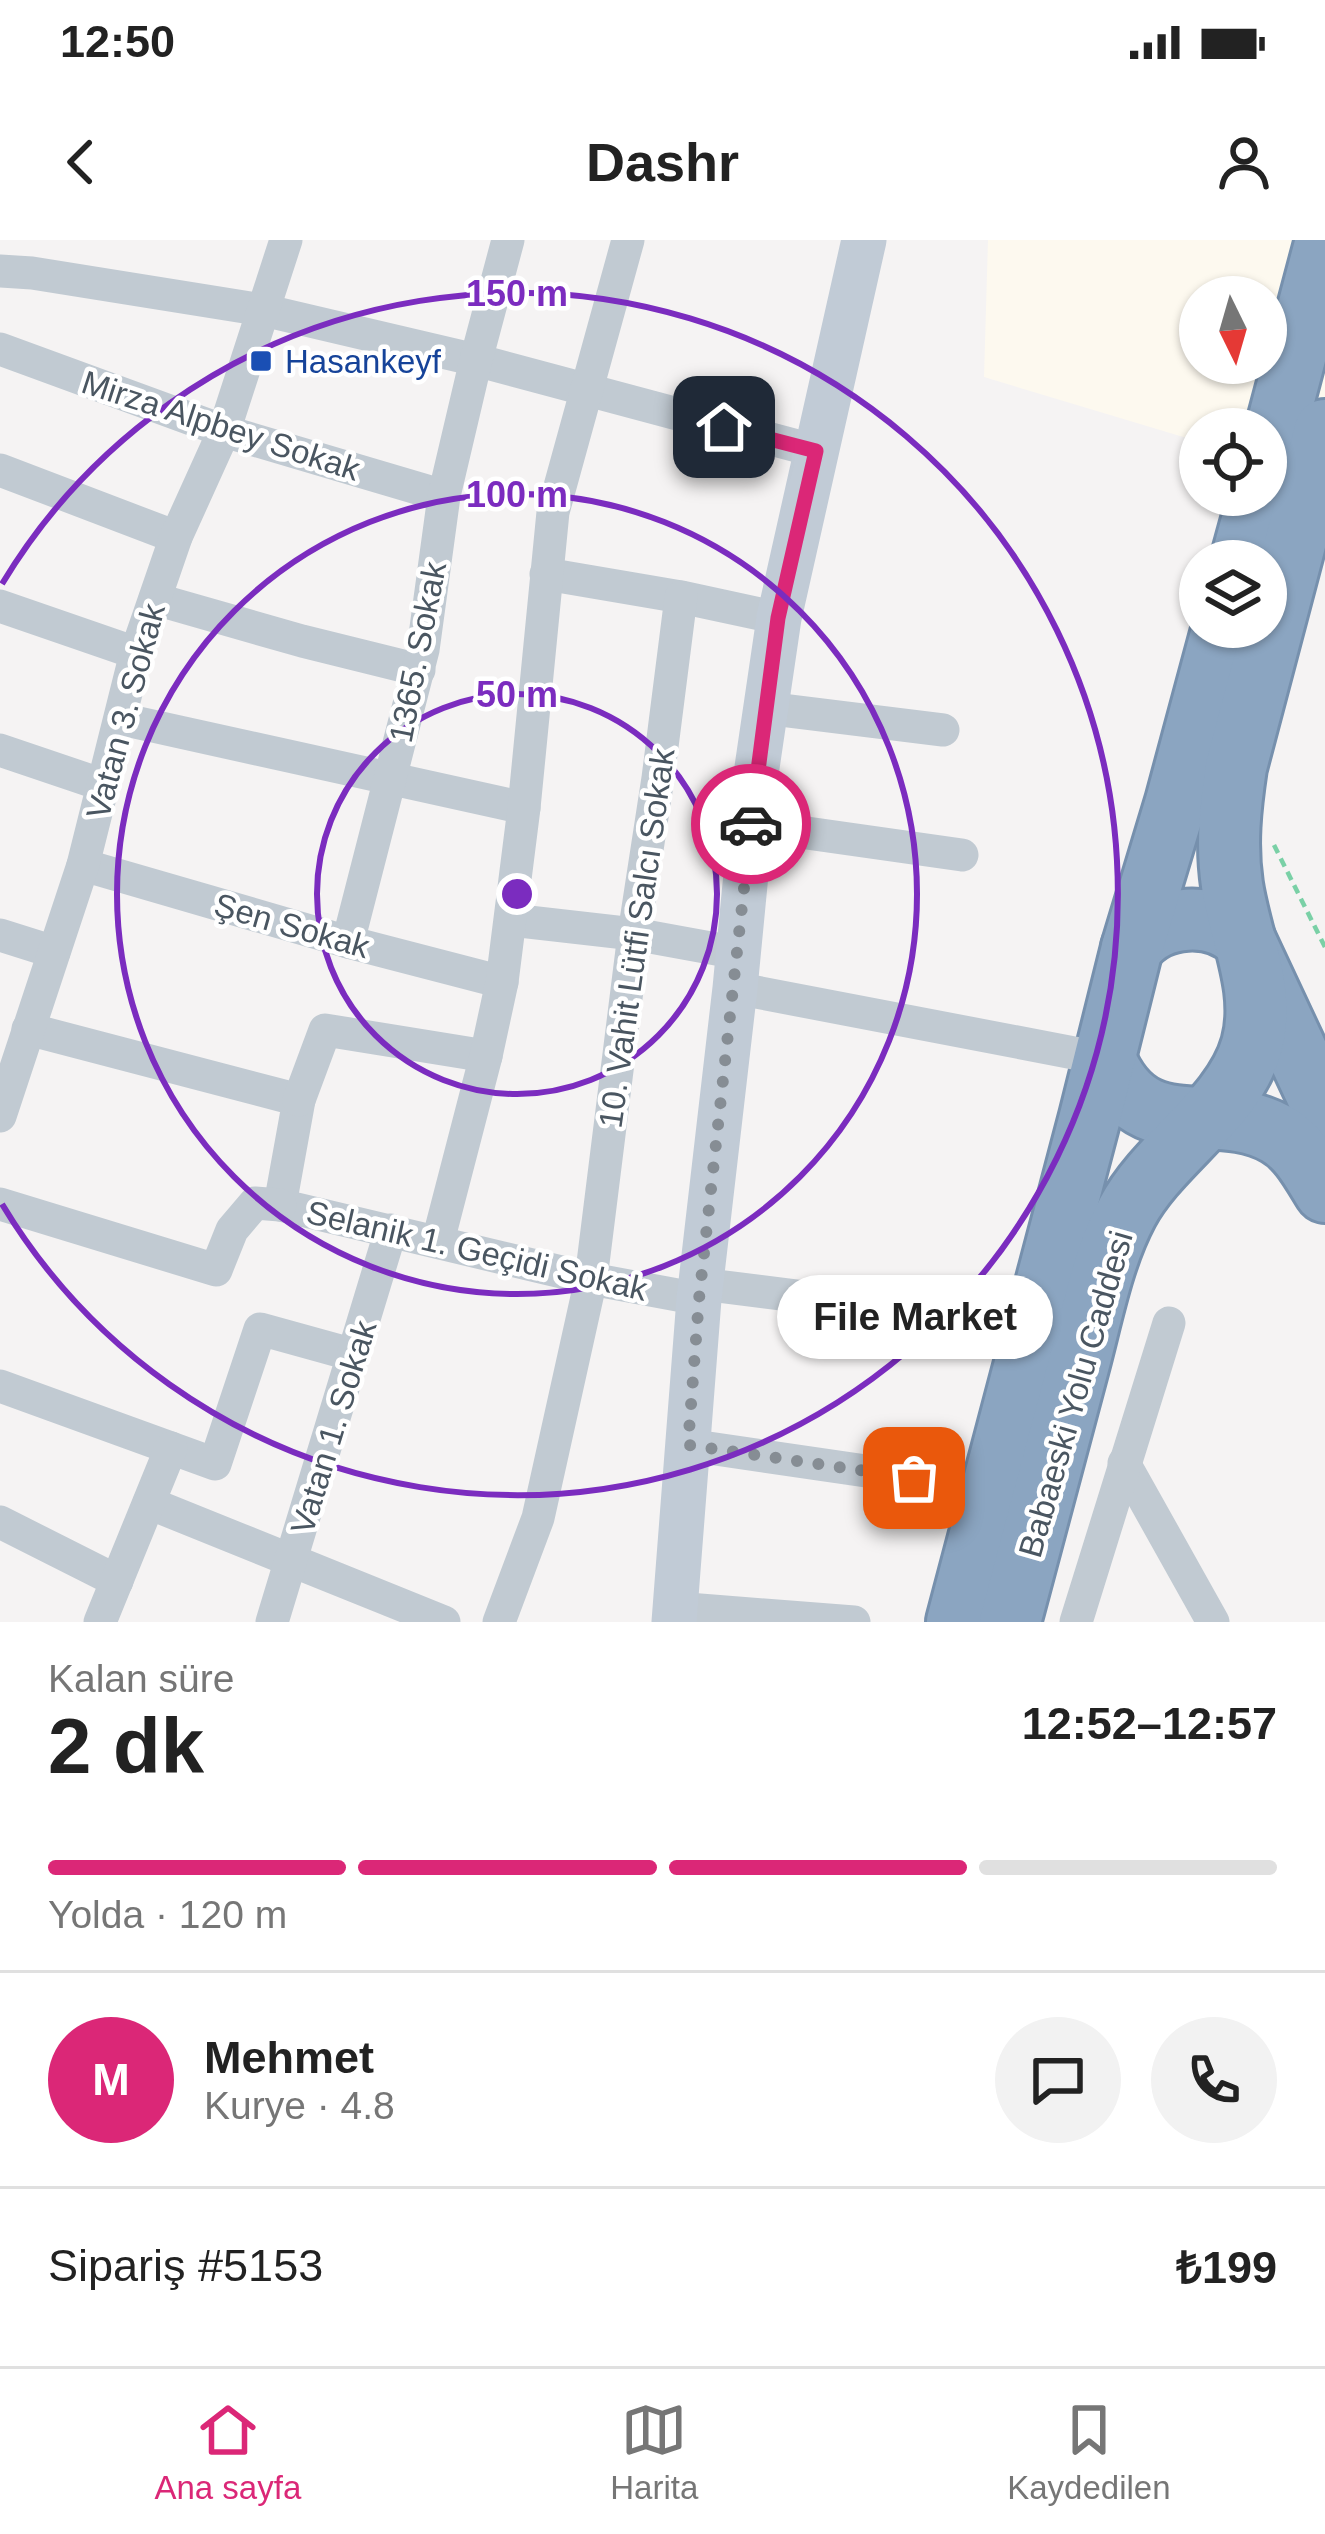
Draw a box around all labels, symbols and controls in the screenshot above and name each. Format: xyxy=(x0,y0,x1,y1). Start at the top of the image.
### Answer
text: 12:50 xyxy=(60,16,175,67)
icon: back xyxy=(48,129,114,195)
icon: person xyxy=(1211,129,1277,195)
text: Dashr xyxy=(586,132,739,192)
text: 150 m xyxy=(466,273,568,314)
north arrow xyxy=(1179,276,1287,384)
map controls xyxy=(1179,276,1287,648)
place label: Hasankeyf xyxy=(285,343,442,380)
marker: Hasankeyf xyxy=(248,348,274,374)
street label: Mirza Alpbey Sokak xyxy=(77,363,365,488)
pin xyxy=(673,376,775,478)
icon: home xyxy=(691,394,757,460)
button: locate xyxy=(1179,408,1287,516)
text: 100 m xyxy=(466,474,568,515)
button: layers xyxy=(1179,540,1287,648)
street label: 1365. Sokak xyxy=(382,558,453,746)
street label: Vatan 3. Sokak xyxy=(79,599,172,823)
text: 50 m xyxy=(476,674,558,715)
street label: 10. Vahit Lütfi Salcı Sokak xyxy=(592,745,682,1130)
courier xyxy=(691,764,811,884)
icon: car xyxy=(718,791,784,857)
centre of rings xyxy=(496,873,538,915)
street label: Şen Sokak xyxy=(210,886,374,965)
street label: Selanik 1. Geçidi Sokak xyxy=(303,1193,651,1308)
street label: Babaeski Yolu Caddesi xyxy=(1011,1227,1140,1561)
callout: File Market xyxy=(776,1274,1052,1358)
text: File Market xyxy=(813,1295,1017,1338)
street label: Vatan 1. Sokak xyxy=(283,1315,384,1538)
pin xyxy=(863,1427,965,1529)
icon: bag xyxy=(881,1445,947,1511)
text: Kalan süre xyxy=(48,1657,234,1700)
text: 12:52–12:57 xyxy=(1022,1698,1277,1749)
text: 2 dk xyxy=(48,1702,204,1790)
text: Yolda · 120 m xyxy=(48,1893,287,1936)
button: chat xyxy=(995,2017,1121,2143)
button: phone xyxy=(1151,2017,1277,2143)
text: Mehmet xyxy=(204,2032,374,2083)
text: M xyxy=(92,2054,130,2105)
text: Kurye · 4.8 xyxy=(204,2084,395,2127)
text: Sipariş #5153 xyxy=(48,2240,323,2291)
text: ₺199 xyxy=(1176,2242,1277,2293)
tab: Ana sayfa xyxy=(154,2397,301,2507)
tab: Harita xyxy=(610,2397,698,2507)
tab: Kaydedilen xyxy=(1007,2397,1171,2507)

